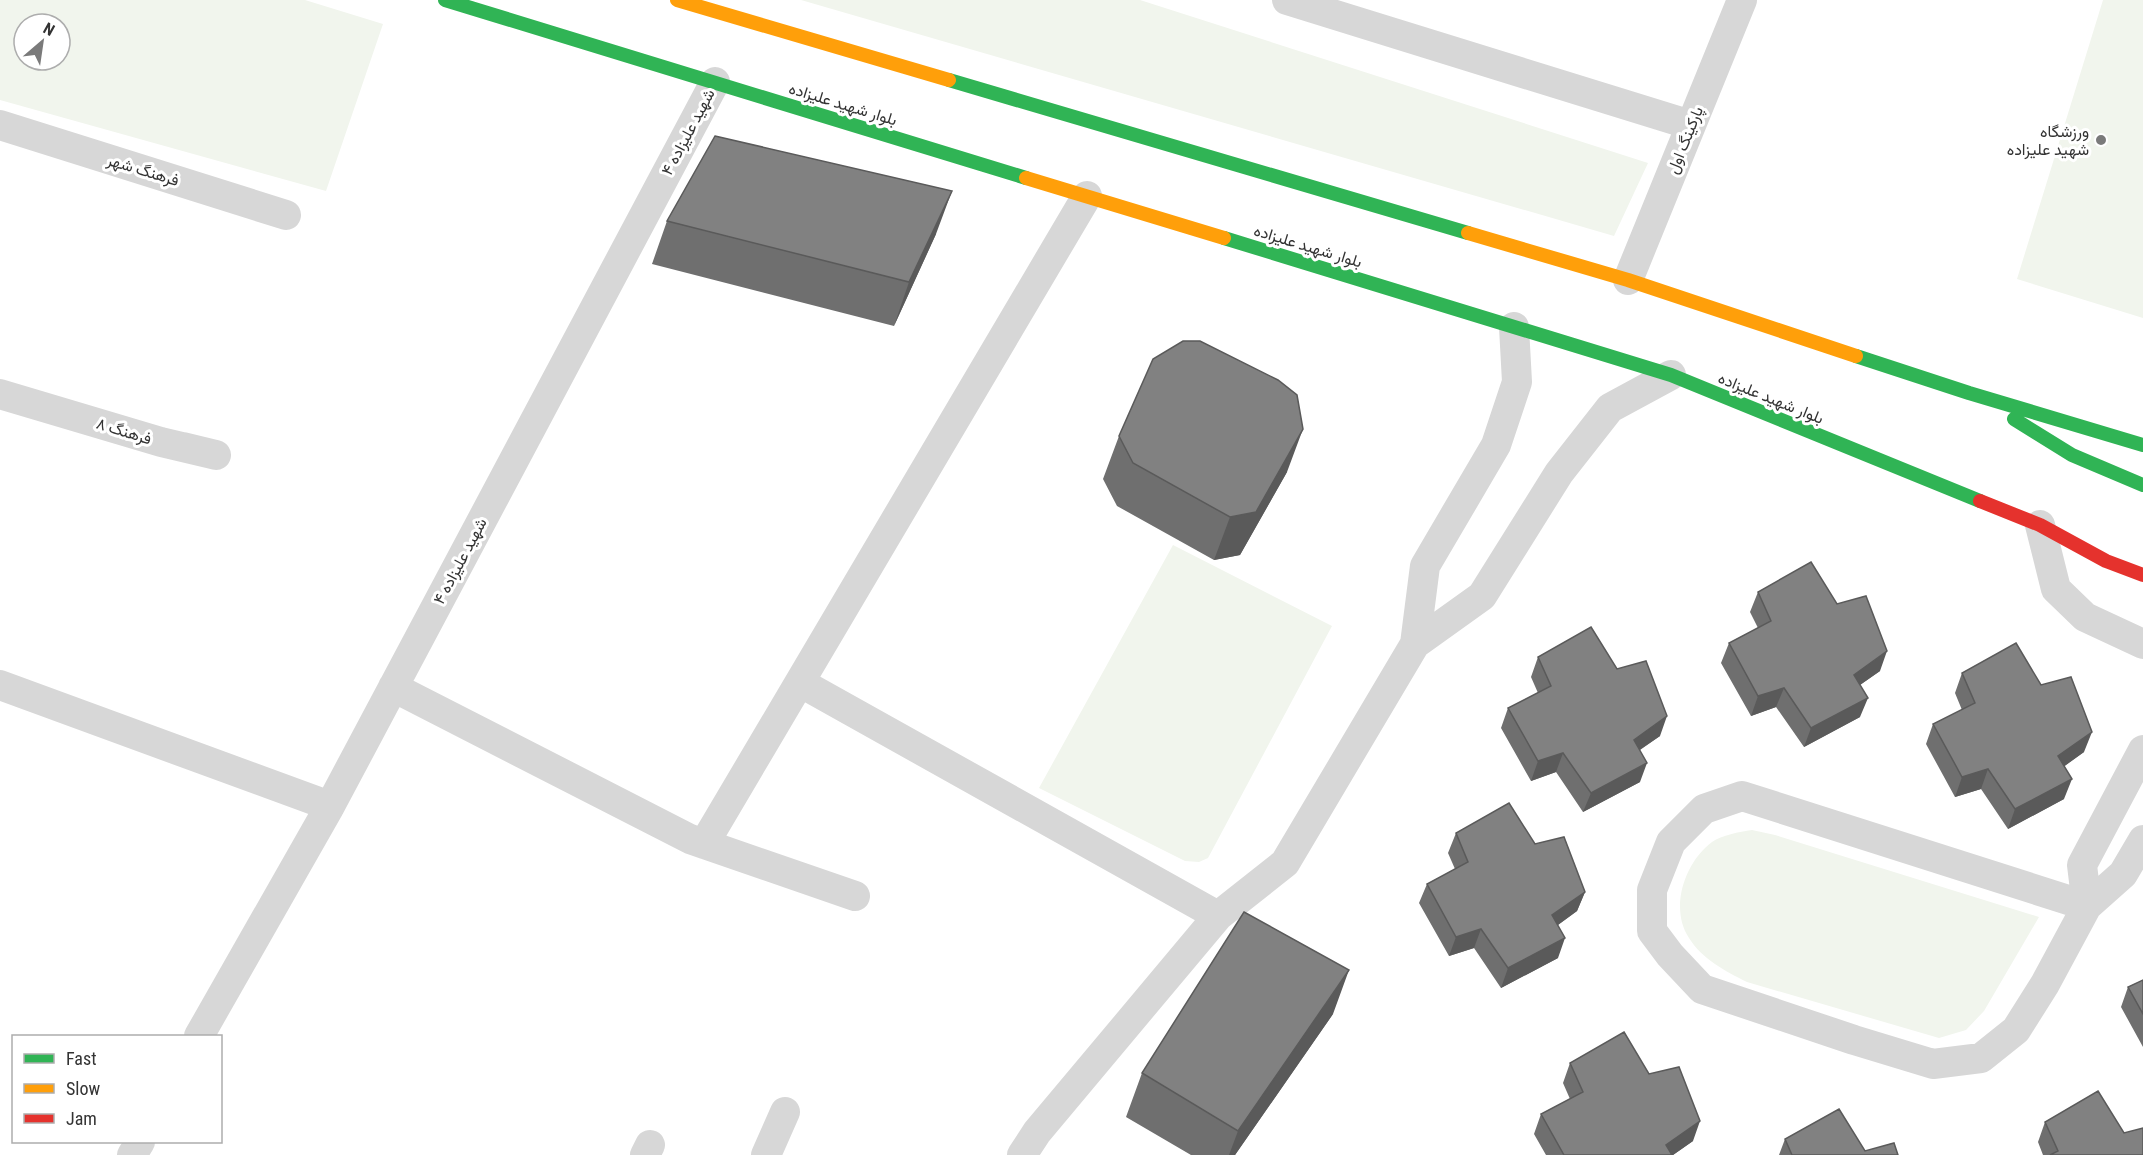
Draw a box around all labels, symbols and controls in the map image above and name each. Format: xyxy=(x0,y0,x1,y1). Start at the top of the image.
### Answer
north arrow xyxy=(12,12,72,72)
text: N xyxy=(40,19,58,40)
street label: بلوار شهید علیزاده xyxy=(786,79,899,130)
street label: شهید علیزاده ۴ xyxy=(657,86,720,179)
street label: پارکینگ اول xyxy=(1663,103,1709,177)
place label: ورزشگاه شهید علیزاده xyxy=(2007,122,2089,160)
marker: ورزشگاه شهید علیزاده xyxy=(2094,133,2108,147)
street label: فرهنگ شهر xyxy=(103,150,181,191)
street label: بلوار شهید علیزاده xyxy=(1251,221,1364,272)
street label: بلوار شهید علیزاده xyxy=(1715,368,1827,429)
street label: فرهنگ ۸ xyxy=(94,414,154,449)
street label: شهید علیزاده ۴ xyxy=(429,515,492,608)
legend xyxy=(12,1035,222,1143)
text: Fast xyxy=(66,1048,97,1069)
text: Slow xyxy=(66,1078,101,1099)
text: Jam xyxy=(66,1108,97,1129)

